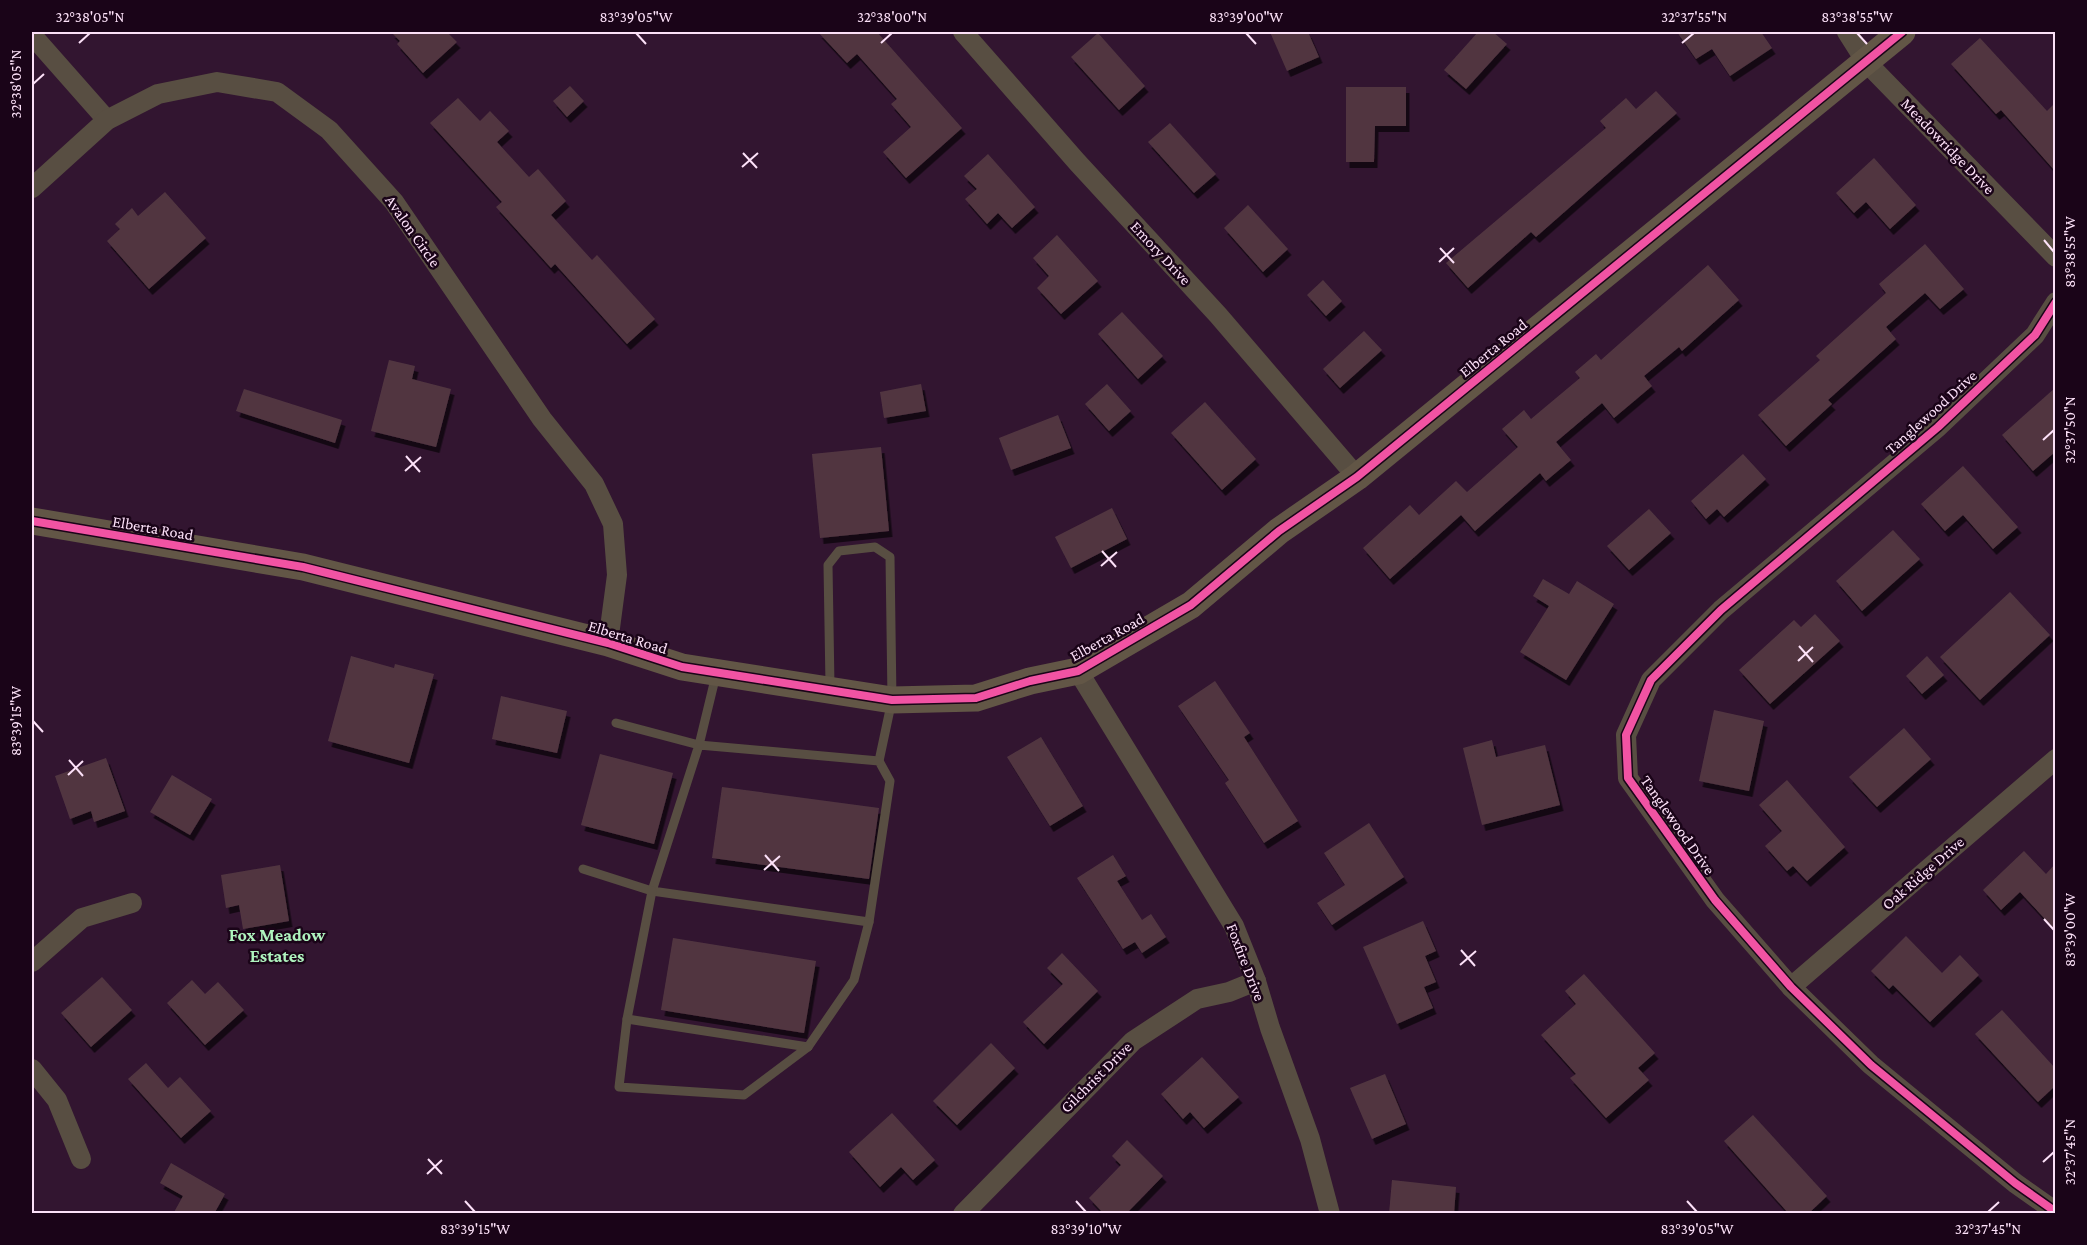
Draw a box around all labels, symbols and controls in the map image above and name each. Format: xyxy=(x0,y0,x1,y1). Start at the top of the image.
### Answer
text: 32°38'05"N xyxy=(56,9,125,25)
text: 83°39'05"W xyxy=(600,9,673,25)
text: 32°38'00"N xyxy=(857,9,927,25)
text: 83°39'00"W xyxy=(1209,9,1283,25)
text: 32°37'55"N xyxy=(1661,9,1727,25)
text: 83°38'55"W xyxy=(1821,9,1893,25)
text: 32°38'05"N xyxy=(8,49,24,118)
street label: Meadowridge Drive xyxy=(1897,95,1998,198)
street label: Avalon Circle xyxy=(382,192,444,270)
text: 83°38'55"W xyxy=(2062,216,2078,288)
street label: Emory Drive xyxy=(1127,218,1195,289)
street label: Elberta Road xyxy=(1456,315,1531,380)
street label: Tanglewood Drive xyxy=(1882,367,1981,458)
text: 32°37'50"N xyxy=(2062,396,2078,464)
street label: Elberta Road xyxy=(111,513,195,544)
street label: Elberta Road xyxy=(1067,609,1147,664)
street label: Elberta Road xyxy=(586,617,670,657)
text: 83°39'15"W xyxy=(8,686,24,756)
street label: Tanglewood Drive xyxy=(1637,772,1718,878)
street label: Oak Ridge Drive xyxy=(1879,833,1968,914)
text: 83°39'00"W xyxy=(2062,893,2078,967)
street label: Foxfire Drive xyxy=(1223,921,1269,1003)
district label: Fox Meadow Estates xyxy=(229,925,326,966)
street label: Gilchrist Drive xyxy=(1057,1038,1135,1116)
text: 32°37'45"N xyxy=(2062,1119,2078,1185)
text: 83°39'15"W xyxy=(440,1221,510,1237)
text: 83°39'10"W xyxy=(1050,1221,1122,1237)
text: 83°39'05"W xyxy=(1661,1221,1734,1237)
text: 32°37'45"N xyxy=(1955,1221,2021,1237)

